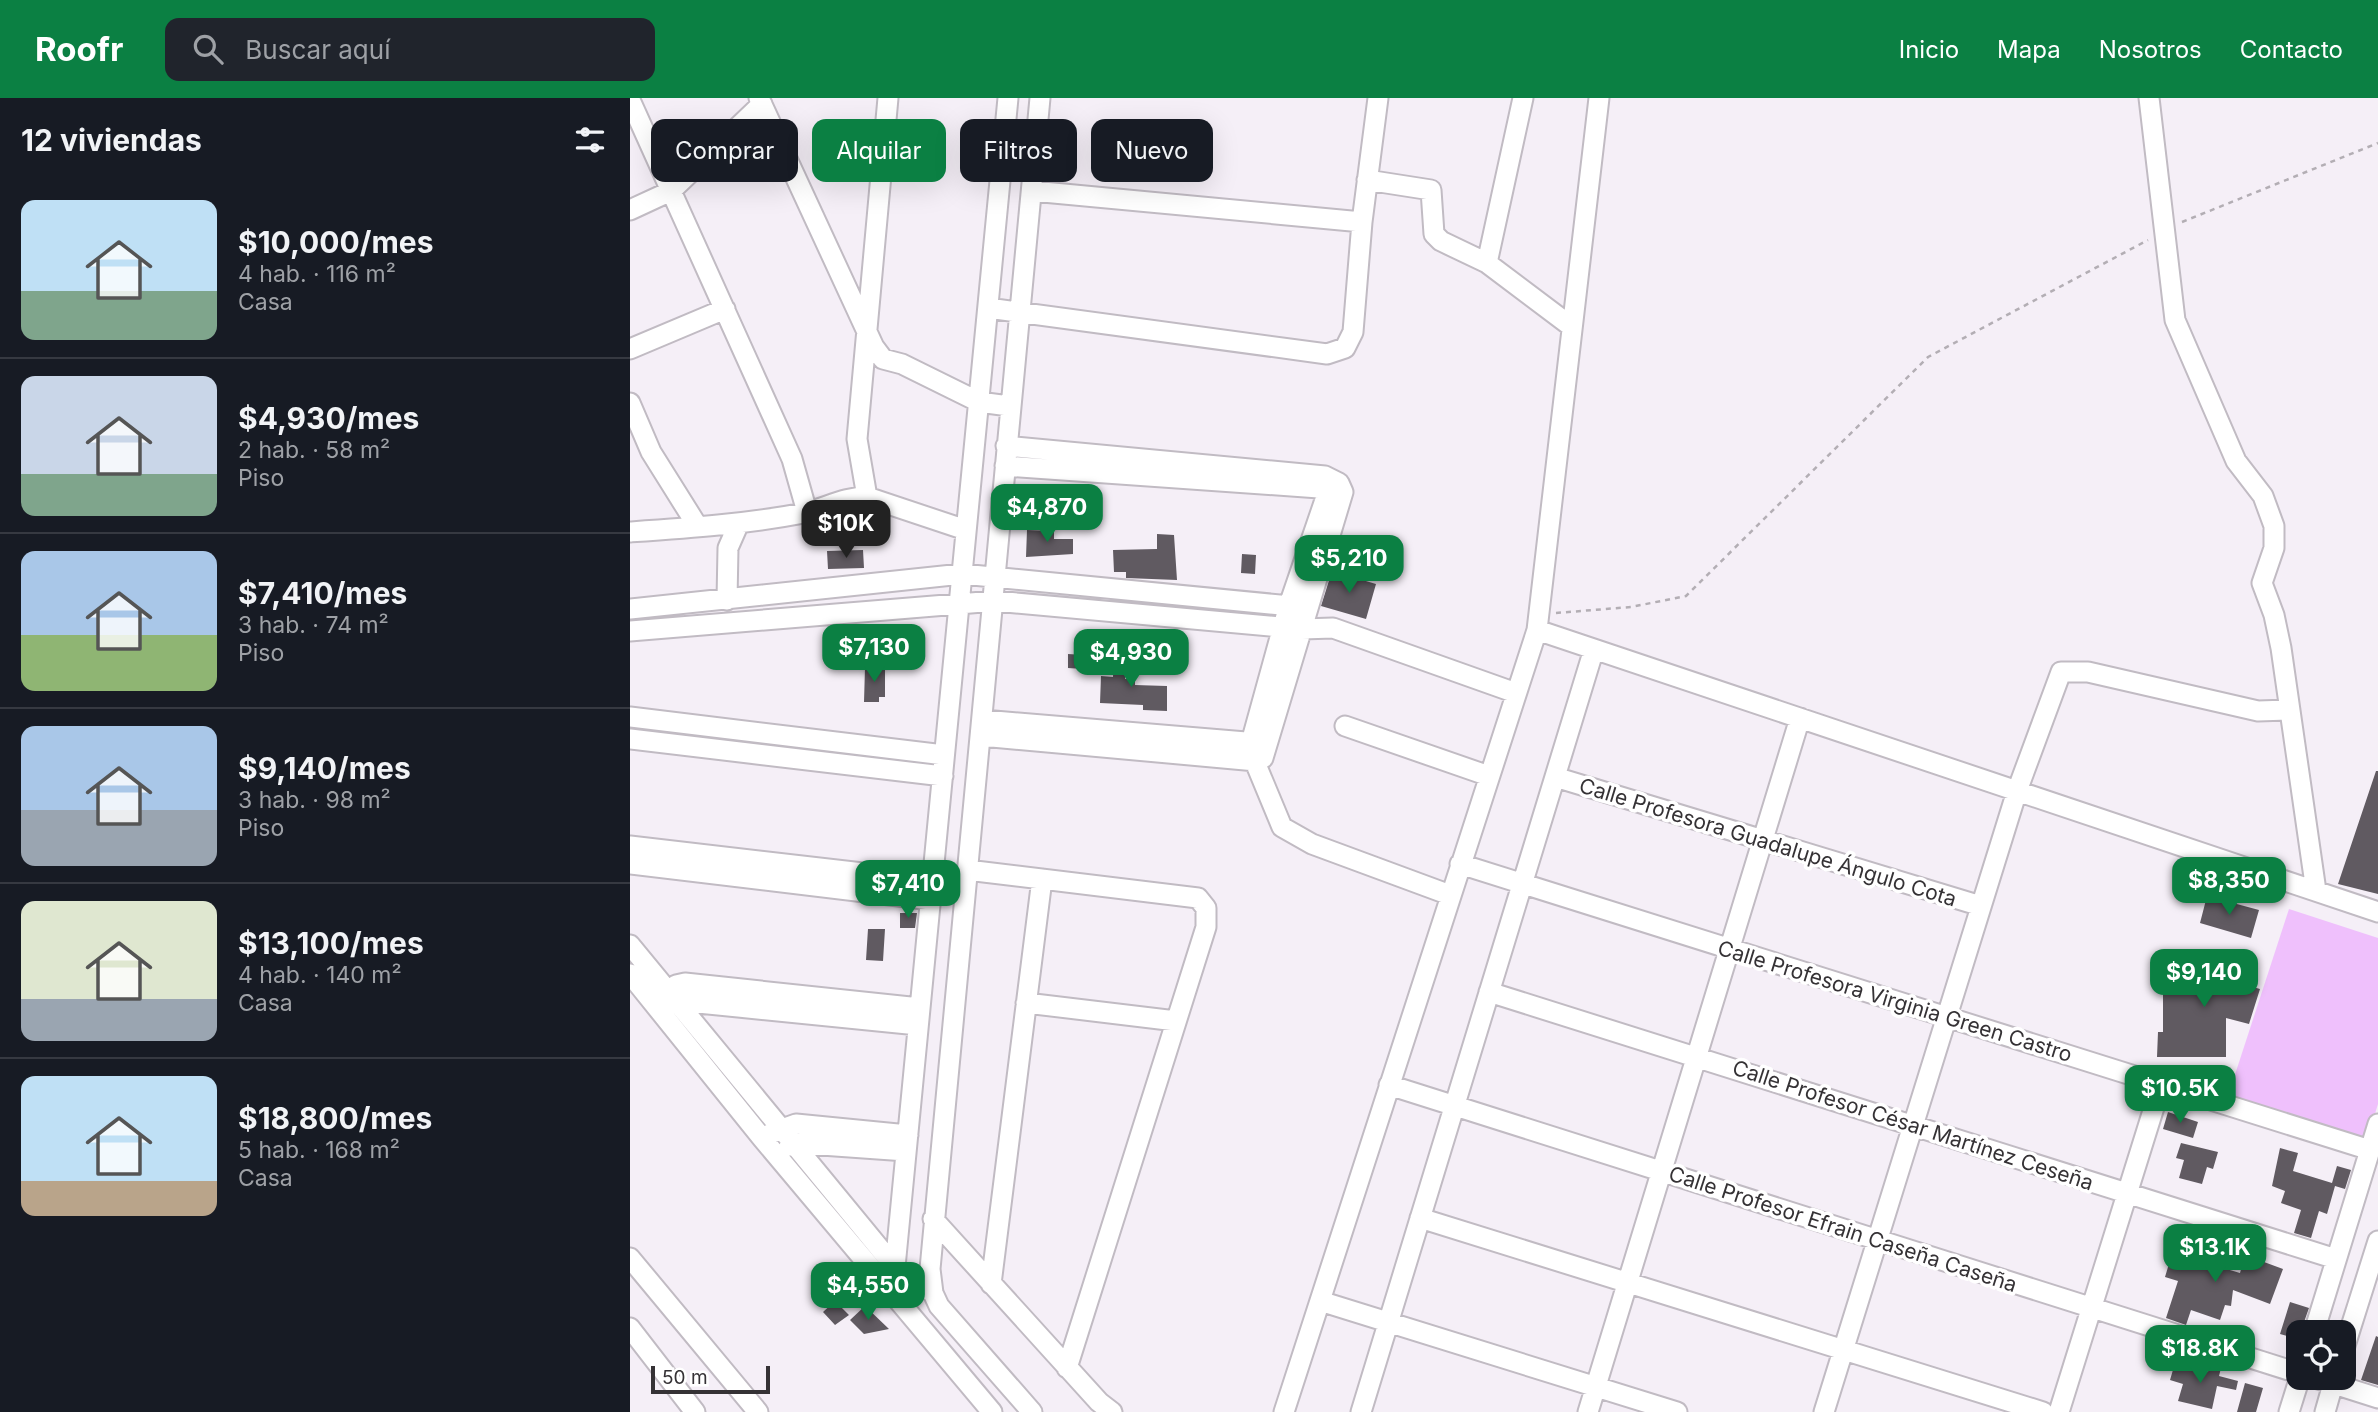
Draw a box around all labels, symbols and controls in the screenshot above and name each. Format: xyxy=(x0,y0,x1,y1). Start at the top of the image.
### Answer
search box xyxy=(165,18,655,81)
text: Roofr xyxy=(35,29,123,69)
icon: search xyxy=(189,30,227,68)
text: Buscar aquí xyxy=(245,34,390,65)
text: Inicio xyxy=(1899,35,1959,64)
text: Mapa xyxy=(1997,35,2061,64)
text: Nosotros xyxy=(2099,35,2202,64)
text: Contacto xyxy=(2240,35,2343,64)
chip: Comprar xyxy=(651,119,798,182)
chip: Alquilar xyxy=(812,119,946,182)
chip: Filtros xyxy=(960,119,1077,182)
chip: Nuevo xyxy=(1091,119,1213,182)
icon: filters xyxy=(571,121,609,159)
text: 12 viviendas xyxy=(21,122,202,158)
text: $10,000/mes xyxy=(238,224,433,260)
icon: home xyxy=(77,228,161,312)
text: 4 hab. · 116 m² xyxy=(238,260,396,288)
text: Casa xyxy=(238,288,293,316)
text: $4,930/mes xyxy=(238,400,419,436)
icon: home xyxy=(77,404,161,488)
text: 2 hab. · 58 m² xyxy=(238,436,390,464)
text: Piso xyxy=(238,464,284,492)
pin: $4,870 xyxy=(990,484,1104,544)
text: $4,870 xyxy=(1007,493,1087,521)
pin: $10K xyxy=(805,500,887,560)
text: $10K xyxy=(817,509,875,537)
pin: $5,210 xyxy=(1292,536,1406,595)
text: $5,210 xyxy=(1311,544,1387,572)
text: $7,410/mes xyxy=(238,575,407,611)
icon: home xyxy=(77,579,161,663)
text: 3 hab. · 74 m² xyxy=(238,611,389,639)
pin: $7,130 xyxy=(817,624,931,684)
pin: $4,930 xyxy=(1074,630,1188,689)
text: $7,130 xyxy=(838,633,910,661)
text: $4,930 xyxy=(1090,638,1172,666)
text: Piso xyxy=(238,639,284,667)
text: $9,140/mes xyxy=(238,750,411,786)
icon: home xyxy=(77,754,161,838)
street label: Calle Profesora Guadalupe Ángulo Cota xyxy=(1576,772,1960,911)
text: 3 hab. · 98 m² xyxy=(238,786,391,814)
text: Piso xyxy=(238,814,284,842)
pin: $8,350 xyxy=(2172,858,2286,917)
pin: $7,410 xyxy=(851,860,965,920)
text: $8,350 xyxy=(2188,866,2270,894)
text: $7,410 xyxy=(871,869,945,897)
text: $13,100/mes xyxy=(238,925,424,961)
icon: home xyxy=(77,929,161,1013)
street label: Calle Profesora Virginia Green Castro xyxy=(1715,935,2075,1067)
pin: $9,140 xyxy=(2147,950,2261,1009)
text: $9,140 xyxy=(2166,958,2242,986)
text: 4 hab. · 140 m² xyxy=(238,961,402,989)
text: Casa xyxy=(238,989,293,1017)
street label: Calle Profesor César Martínez Ceseña xyxy=(1729,1055,2097,1195)
pin: $10.5K xyxy=(2123,1066,2237,1125)
text: $10.5K xyxy=(2141,1074,2219,1102)
text: $18,800/mes xyxy=(238,1100,432,1136)
icon: home xyxy=(77,1104,161,1188)
text: 5 hab. · 168 m² xyxy=(238,1136,400,1164)
street label: Calle Profesor Efrain Caseña Caseña xyxy=(1666,1161,2020,1297)
text: Casa xyxy=(238,1164,293,1192)
pin: $13.1K xyxy=(2158,1224,2272,1284)
text: $13.1K xyxy=(2179,1233,2251,1261)
pin: $4,550 xyxy=(811,1262,925,1322)
text: $4,550 xyxy=(827,1271,909,1299)
map controls xyxy=(2286,1320,2356,1390)
button: locate xyxy=(2286,1320,2356,1390)
pin: $18.8K xyxy=(2143,1326,2257,1385)
text: $18.8K xyxy=(2161,1334,2239,1362)
scale bar xyxy=(651,1363,770,1395)
text: 50 m xyxy=(662,1366,708,1389)

